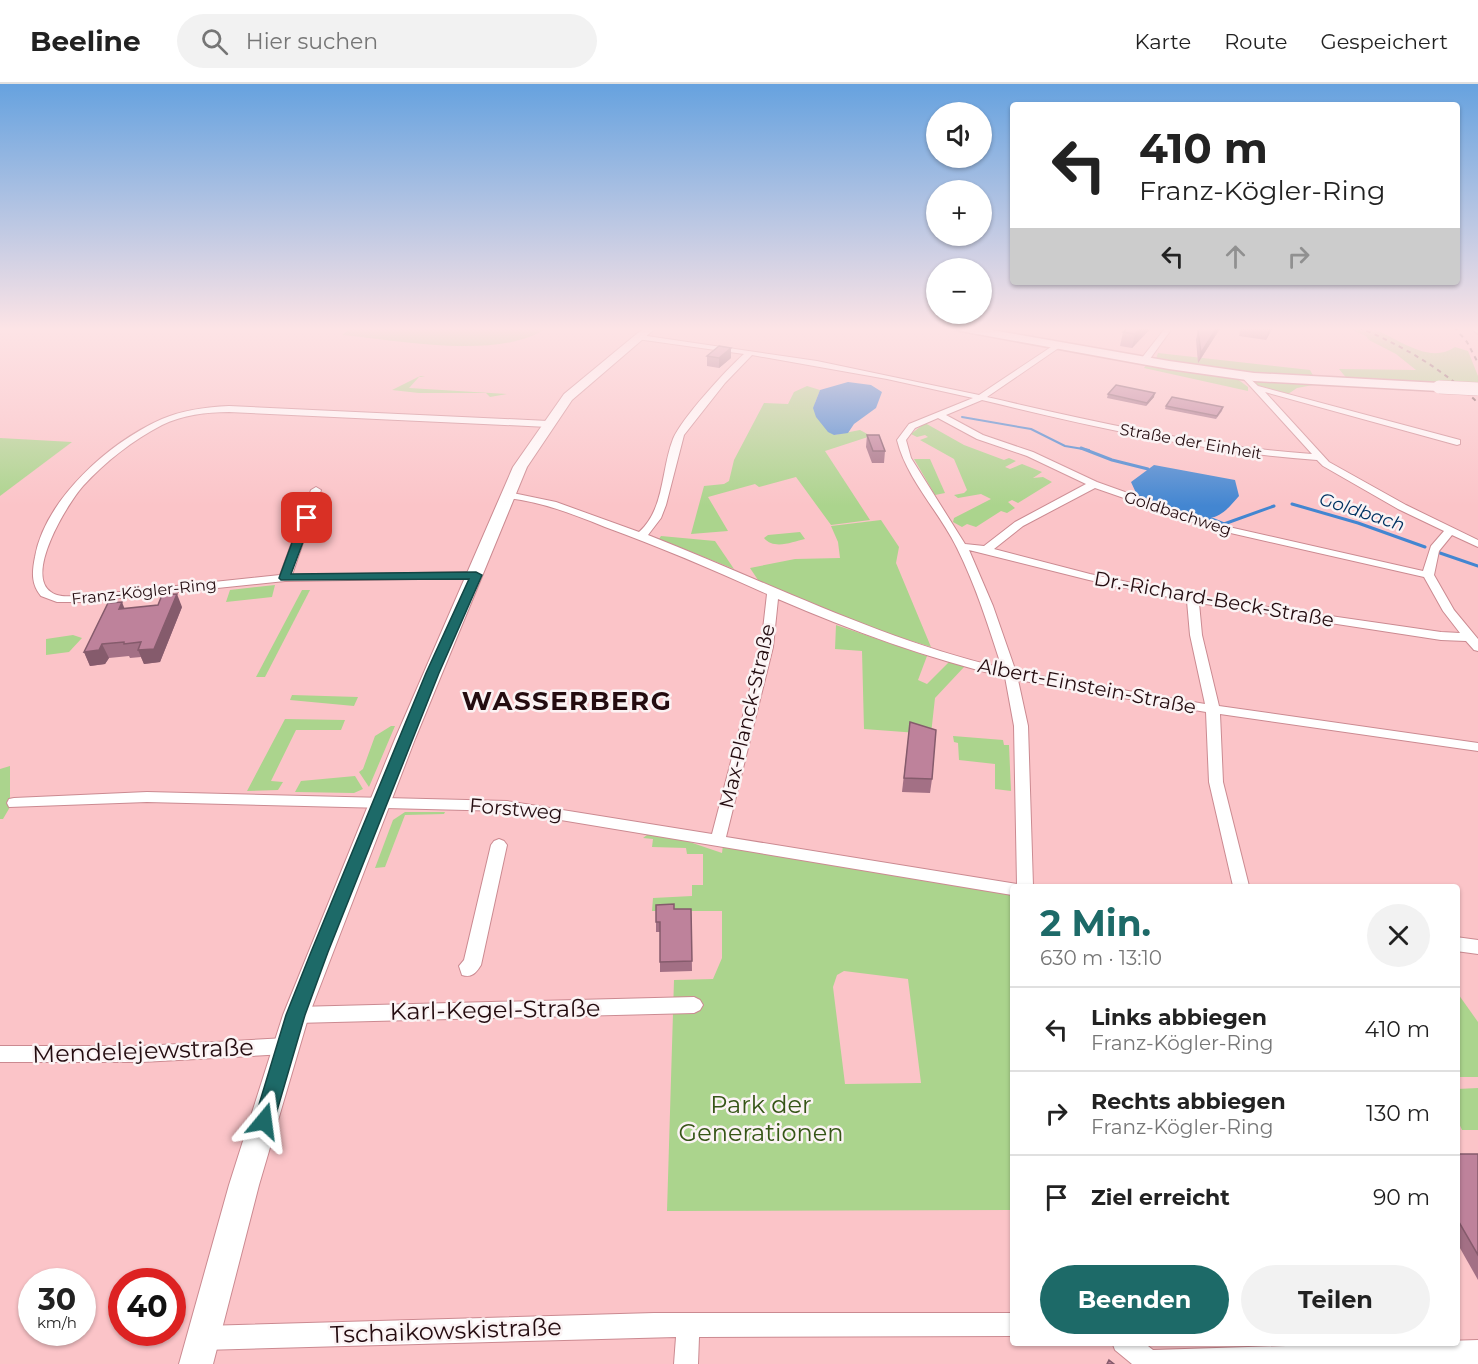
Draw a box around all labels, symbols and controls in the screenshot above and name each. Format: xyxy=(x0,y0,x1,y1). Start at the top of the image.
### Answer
search box xyxy=(177,14,597,68)
text: Beeline xyxy=(30,24,141,58)
icon: search xyxy=(198,25,231,58)
text: Hier suchen xyxy=(246,28,378,55)
text: Karte xyxy=(1135,29,1191,54)
text: Route xyxy=(1224,29,1287,54)
text: Gespeichert xyxy=(1320,29,1448,54)
map controls xyxy=(926,102,992,324)
button: sound xyxy=(926,102,992,168)
text: 410 m xyxy=(1139,122,1268,174)
icon: left xyxy=(1040,126,1118,204)
text: Franz-Kögler-Ring xyxy=(1139,174,1385,207)
button: + xyxy=(926,180,992,246)
icon: left xyxy=(1156,240,1189,273)
icon: ahead xyxy=(1219,240,1252,273)
icon: right xyxy=(1282,240,1315,273)
button: − xyxy=(926,258,992,324)
street label: Straße der Einheit xyxy=(1118,420,1264,463)
street label: Goldbachweg xyxy=(1122,487,1234,540)
water label: Goldbach xyxy=(1316,488,1408,536)
pin xyxy=(281,492,332,543)
icon: arrive xyxy=(290,501,323,534)
street label: Dr.-Richard-Beck-Straße xyxy=(1092,566,1336,632)
street label: Franz-Kögler-Ring xyxy=(70,574,218,609)
street label: Max-Planck-Straße xyxy=(714,621,780,811)
street label: Albert-Einstein-Straße xyxy=(976,653,1198,719)
district label: WASSERBERG xyxy=(462,685,672,717)
street label: Forstweg xyxy=(468,793,564,825)
text: 2 Min. xyxy=(1040,901,1151,945)
button: close xyxy=(1367,904,1430,967)
text: 630 m · 13:10 xyxy=(1040,946,1162,970)
street label: Karl-Kegel-Straße xyxy=(389,993,601,1026)
text: Links abbiegen xyxy=(1091,1004,1267,1031)
icon: left xyxy=(1040,1013,1073,1046)
text: 410 m xyxy=(1364,1016,1430,1043)
text: Franz-Kögler-Ring xyxy=(1091,1031,1274,1055)
street label: Mendelejewstraße xyxy=(32,1032,254,1069)
text: Rechts abbiegen xyxy=(1091,1088,1286,1115)
position arrow xyxy=(232,1089,296,1153)
park label: Park der Generationen xyxy=(679,1090,843,1147)
icon: right xyxy=(1040,1097,1073,1130)
text: 130 m xyxy=(1366,1100,1430,1127)
text: Franz-Kögler-Ring xyxy=(1091,1115,1274,1139)
icon: arrive xyxy=(1040,1181,1073,1214)
text: Ziel erreicht xyxy=(1091,1184,1230,1211)
text: 90 m xyxy=(1373,1184,1430,1211)
button: Beenden xyxy=(1040,1265,1229,1334)
button: Teilen xyxy=(1241,1265,1430,1334)
speed limit sign: 40 xyxy=(108,1268,186,1346)
text: 30 xyxy=(38,1281,76,1318)
street label: Tschaikowskistraße xyxy=(330,1312,562,1349)
text: km/h xyxy=(37,1313,77,1332)

